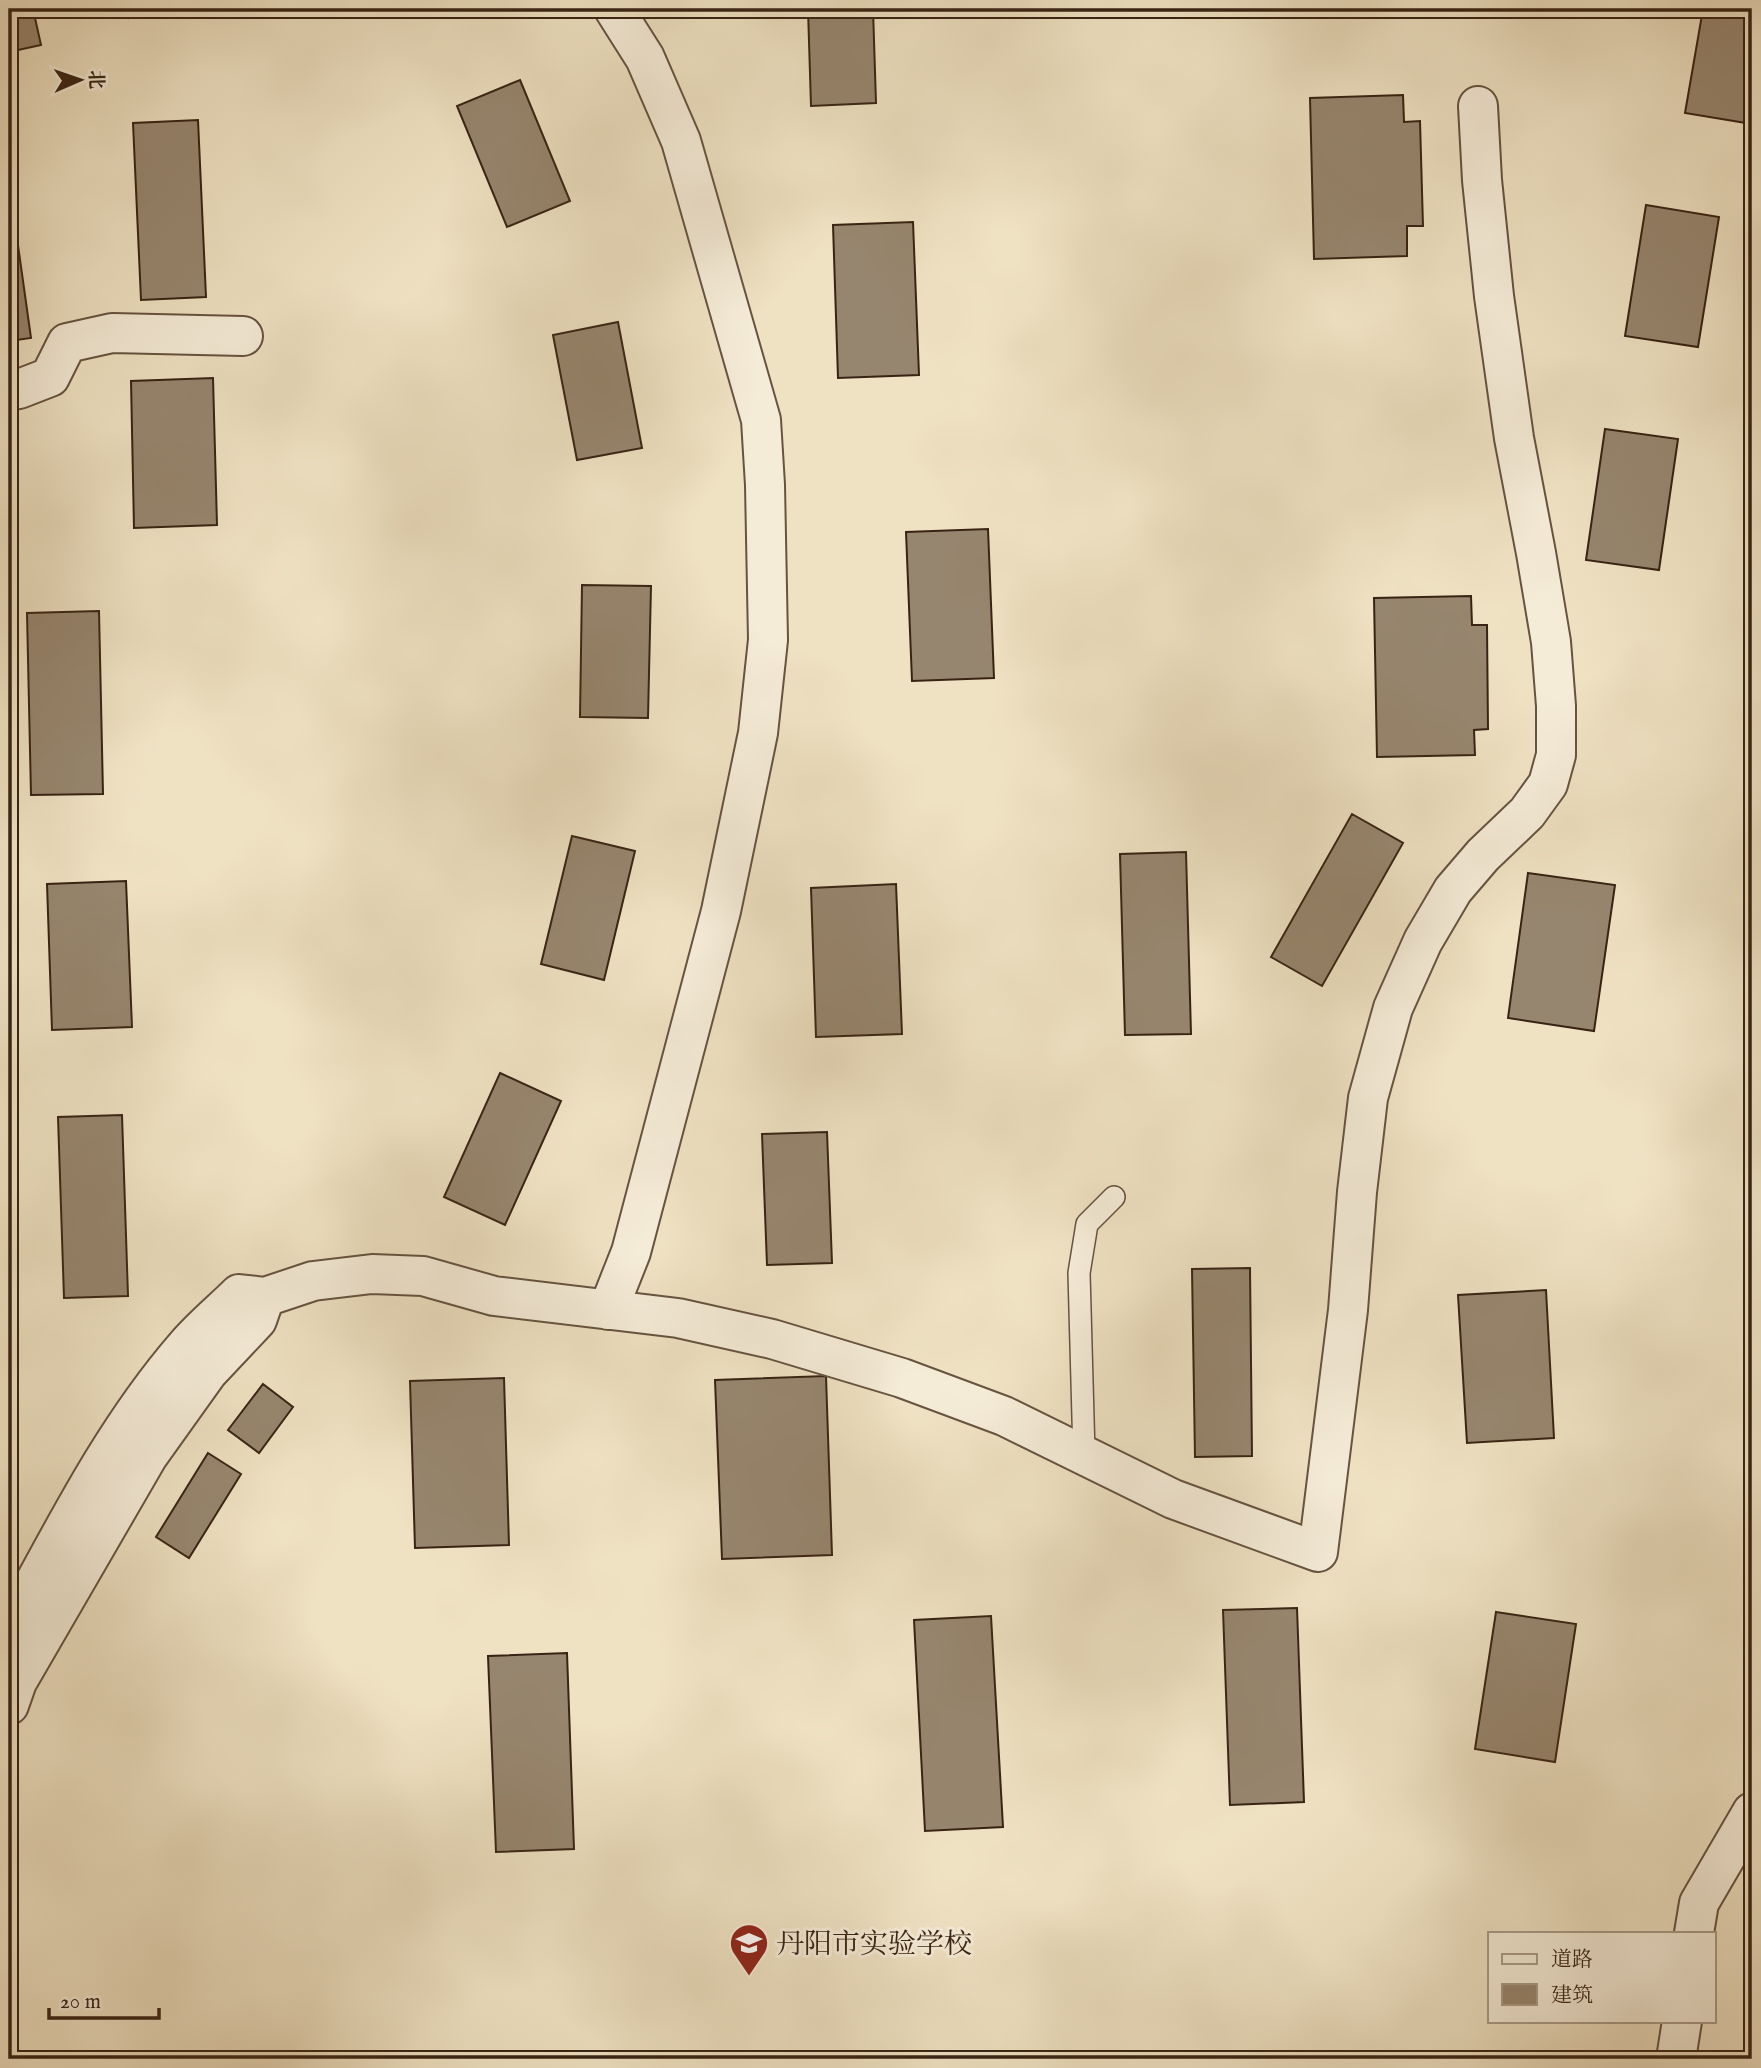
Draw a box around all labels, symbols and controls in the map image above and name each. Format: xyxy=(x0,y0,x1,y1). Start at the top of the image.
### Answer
north arrow xyxy=(46,46,116,116)
text: 北 xyxy=(83,70,107,89)
school or university icon: 丹阳市实验学校 xyxy=(728,1922,770,1977)
place label: 丹阳市实验学校 xyxy=(776,1928,972,1963)
legend xyxy=(1488,1932,1716,2022)
text: 道路 xyxy=(1551,1947,1593,1974)
scale bar xyxy=(49,1977,159,2021)
text: 建筑 xyxy=(1551,1983,1593,2010)
text: 20 m xyxy=(60,1989,101,2016)

